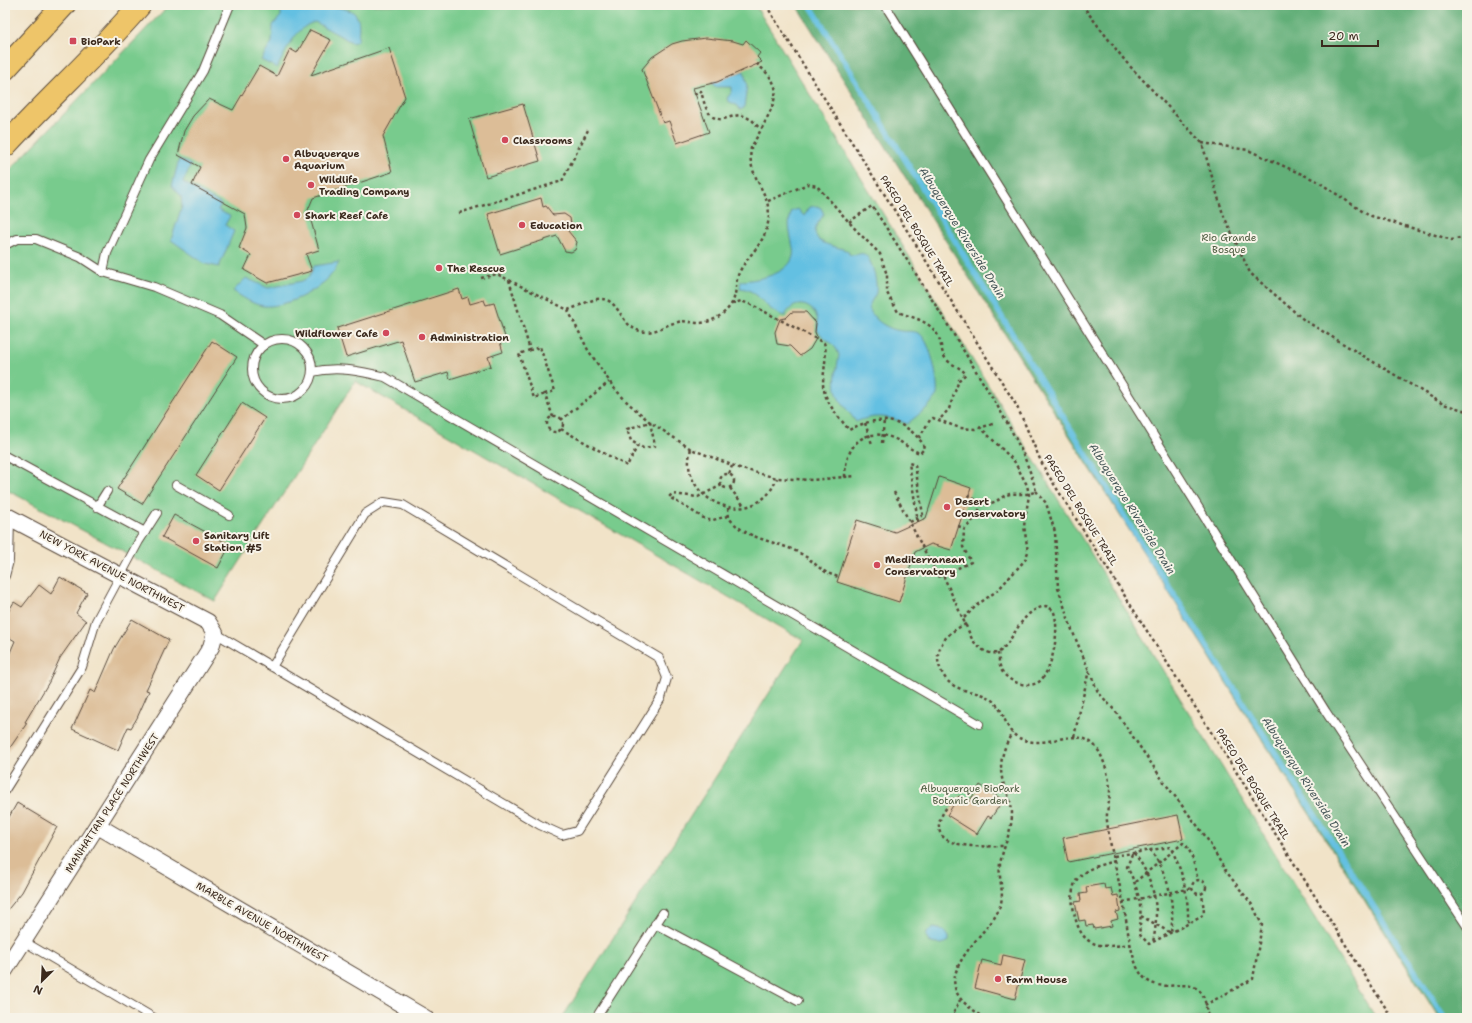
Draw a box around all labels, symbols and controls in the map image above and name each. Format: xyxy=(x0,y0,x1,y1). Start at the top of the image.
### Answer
scale bar xyxy=(1322,22,1378,48)
text: 20 m xyxy=(1328,28,1359,44)
place label: BioPark xyxy=(81,35,121,48)
marker: BioPark xyxy=(68,36,78,46)
place label: Classrooms xyxy=(513,134,572,147)
marker: Classrooms xyxy=(500,135,510,145)
place label: Albuquerque Aquarium xyxy=(294,147,360,172)
marker: Albuquerque Aquarium xyxy=(281,154,291,164)
water label: Albuquerque Riverside Drain xyxy=(915,165,1009,301)
place label: Wildlife Trading Company xyxy=(319,173,409,198)
street label: PASEO DEL BOSQUE TRAIL xyxy=(877,173,957,290)
marker: Wildlife Trading Company xyxy=(306,180,316,190)
place label: Shark Reef Cafe xyxy=(305,209,388,222)
marker: Shark Reef Cafe xyxy=(292,210,302,220)
place label: Education xyxy=(530,219,583,232)
marker: Education xyxy=(517,220,527,230)
park label: Rio Grande Bosque xyxy=(1202,231,1257,256)
place label: The Rescue xyxy=(447,262,505,275)
marker: The Rescue xyxy=(434,263,444,273)
place label: Wildflower Cafe xyxy=(295,327,378,340)
marker: Wildflower Cafe xyxy=(381,328,391,338)
place label: Administration xyxy=(430,331,509,344)
marker: Administration xyxy=(417,332,427,342)
water label: Albuquerque Riverside Drain xyxy=(1085,441,1179,577)
street label: PASEO DEL BOSQUE TRAIL xyxy=(1041,452,1121,569)
place label: Desert Conservatory xyxy=(955,495,1026,520)
marker: Desert Conservatory xyxy=(942,502,952,512)
street label: NEW YORK AVENUE NORTHWEST xyxy=(37,527,187,615)
place label: Sanitary Lift Station #5 xyxy=(204,529,270,554)
marker: Sanitary Lift Station #5 xyxy=(191,536,201,546)
place label: Mediterranean Conservatory xyxy=(885,553,965,578)
marker: Mediterranean Conservatory xyxy=(872,560,882,570)
water label: Albuquerque Riverside Drain xyxy=(1258,714,1354,850)
street label: PASEO DEL BOSQUE TRAIL xyxy=(1213,726,1293,843)
street label: MANHATTAN PLACE NORTHWEST xyxy=(62,731,162,875)
park label: Albuquerque BioPark Botanic Garden xyxy=(920,782,1020,807)
street label: MARBLE AVENUE NORTHWEST xyxy=(194,879,330,965)
north arrow xyxy=(22,961,62,1001)
place label: Farm House xyxy=(1006,973,1067,986)
marker: Farm House xyxy=(993,974,1003,984)
text: N xyxy=(31,981,45,998)

